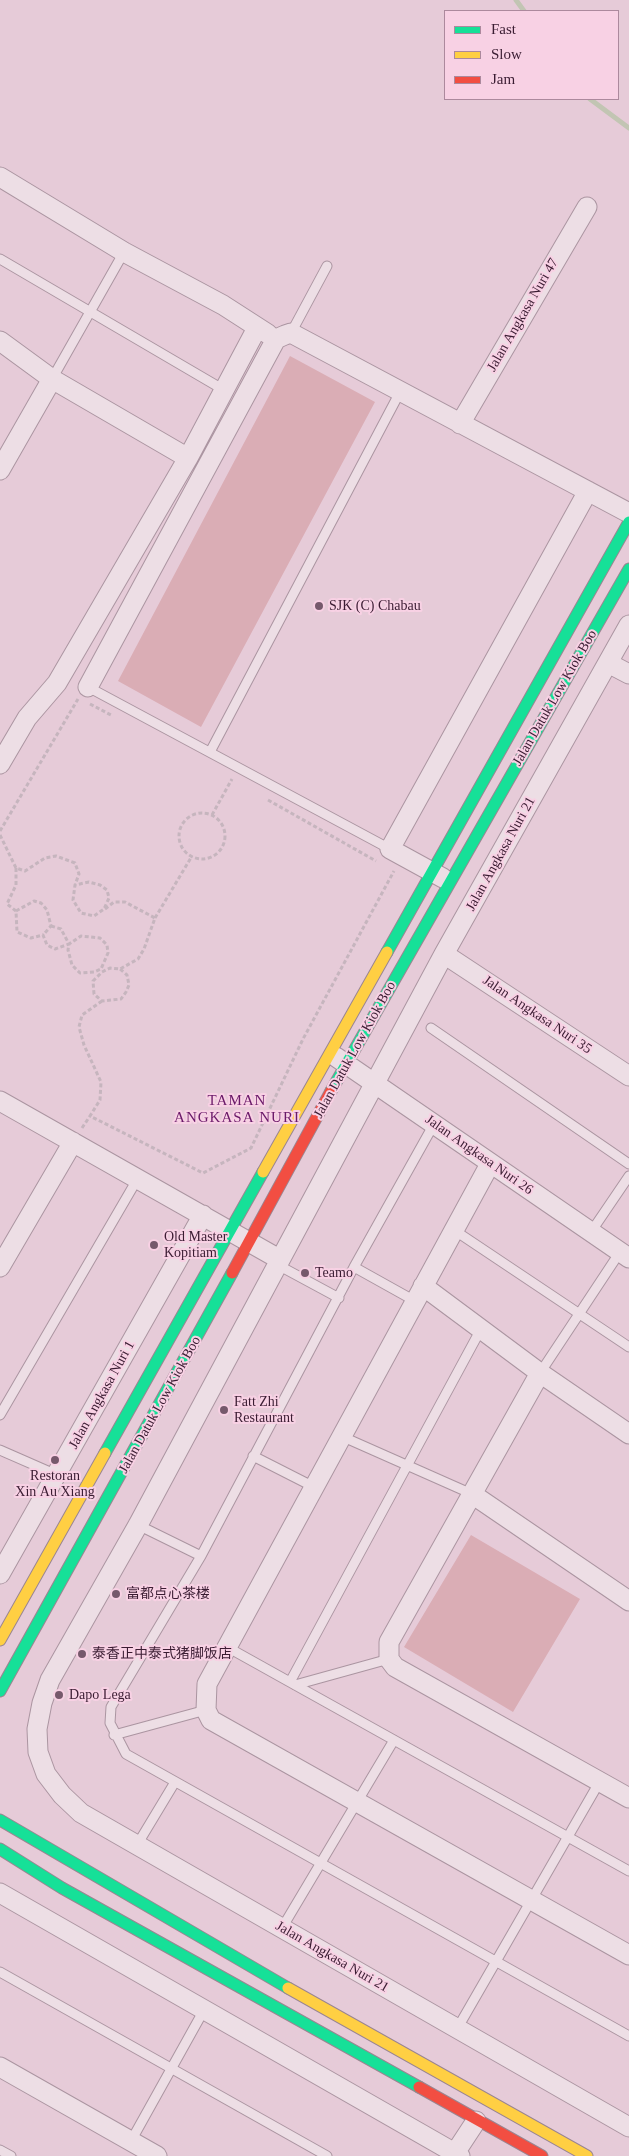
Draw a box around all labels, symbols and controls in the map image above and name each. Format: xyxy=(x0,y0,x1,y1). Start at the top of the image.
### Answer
legend xyxy=(444,10,619,100)
text: Fast xyxy=(491,21,516,37)
text: Slow xyxy=(491,46,522,62)
text: Jam xyxy=(491,71,515,87)
street label: Jalan Angkasa Nuri 47 xyxy=(484,255,562,375)
place label: SJK (C) Chabau xyxy=(329,598,421,614)
marker: SJK (C) Chabau xyxy=(313,600,325,612)
street label: Jalan Datuk Low Kiok Boo xyxy=(509,627,601,769)
street label: Jalan Angkasa Nuri 21 xyxy=(463,794,539,914)
street label: Jalan Angkasa Nuri 35 xyxy=(479,972,595,1058)
street label: Jalan Datuk Low Kiok Boo xyxy=(310,979,400,1121)
district label: TAMAN ANGKASA NURI xyxy=(173,1092,301,1127)
street label: Jalan Angkasa Nuri 26 xyxy=(422,1111,536,1199)
place label: Old Master Kopitiam xyxy=(164,1229,227,1262)
marker: Old Master Kopitiam xyxy=(148,1239,160,1251)
place label: Teamo xyxy=(315,1265,353,1281)
marker: Teamo xyxy=(299,1267,311,1279)
street label: Jalan Datuk Low Kiok Boo xyxy=(115,1334,205,1476)
street label: Jalan Angkasa Nuri 1 xyxy=(65,1338,139,1452)
place label: Fatt Zhi Restaurant xyxy=(234,1394,294,1426)
marker: Fatt Zhi Restaurant xyxy=(218,1404,230,1416)
marker: Restoran Xin Au Xiang xyxy=(49,1454,61,1466)
place label: Restoran Xin Au Xiang xyxy=(15,1468,95,1500)
place label: 富都点心茶楼 xyxy=(126,1586,210,1602)
marker: 富都点心茶楼 xyxy=(110,1588,122,1600)
place label: 泰香正中泰式猪脚饭店 xyxy=(92,1646,232,1662)
marker: 泰香正中泰式猪脚饭店 xyxy=(76,1648,88,1660)
place label: Dapo Lega xyxy=(69,1687,131,1703)
marker: Dapo Lega xyxy=(53,1689,65,1701)
street label: Jalan Angkasa Nuri 21 xyxy=(272,1918,392,1996)

